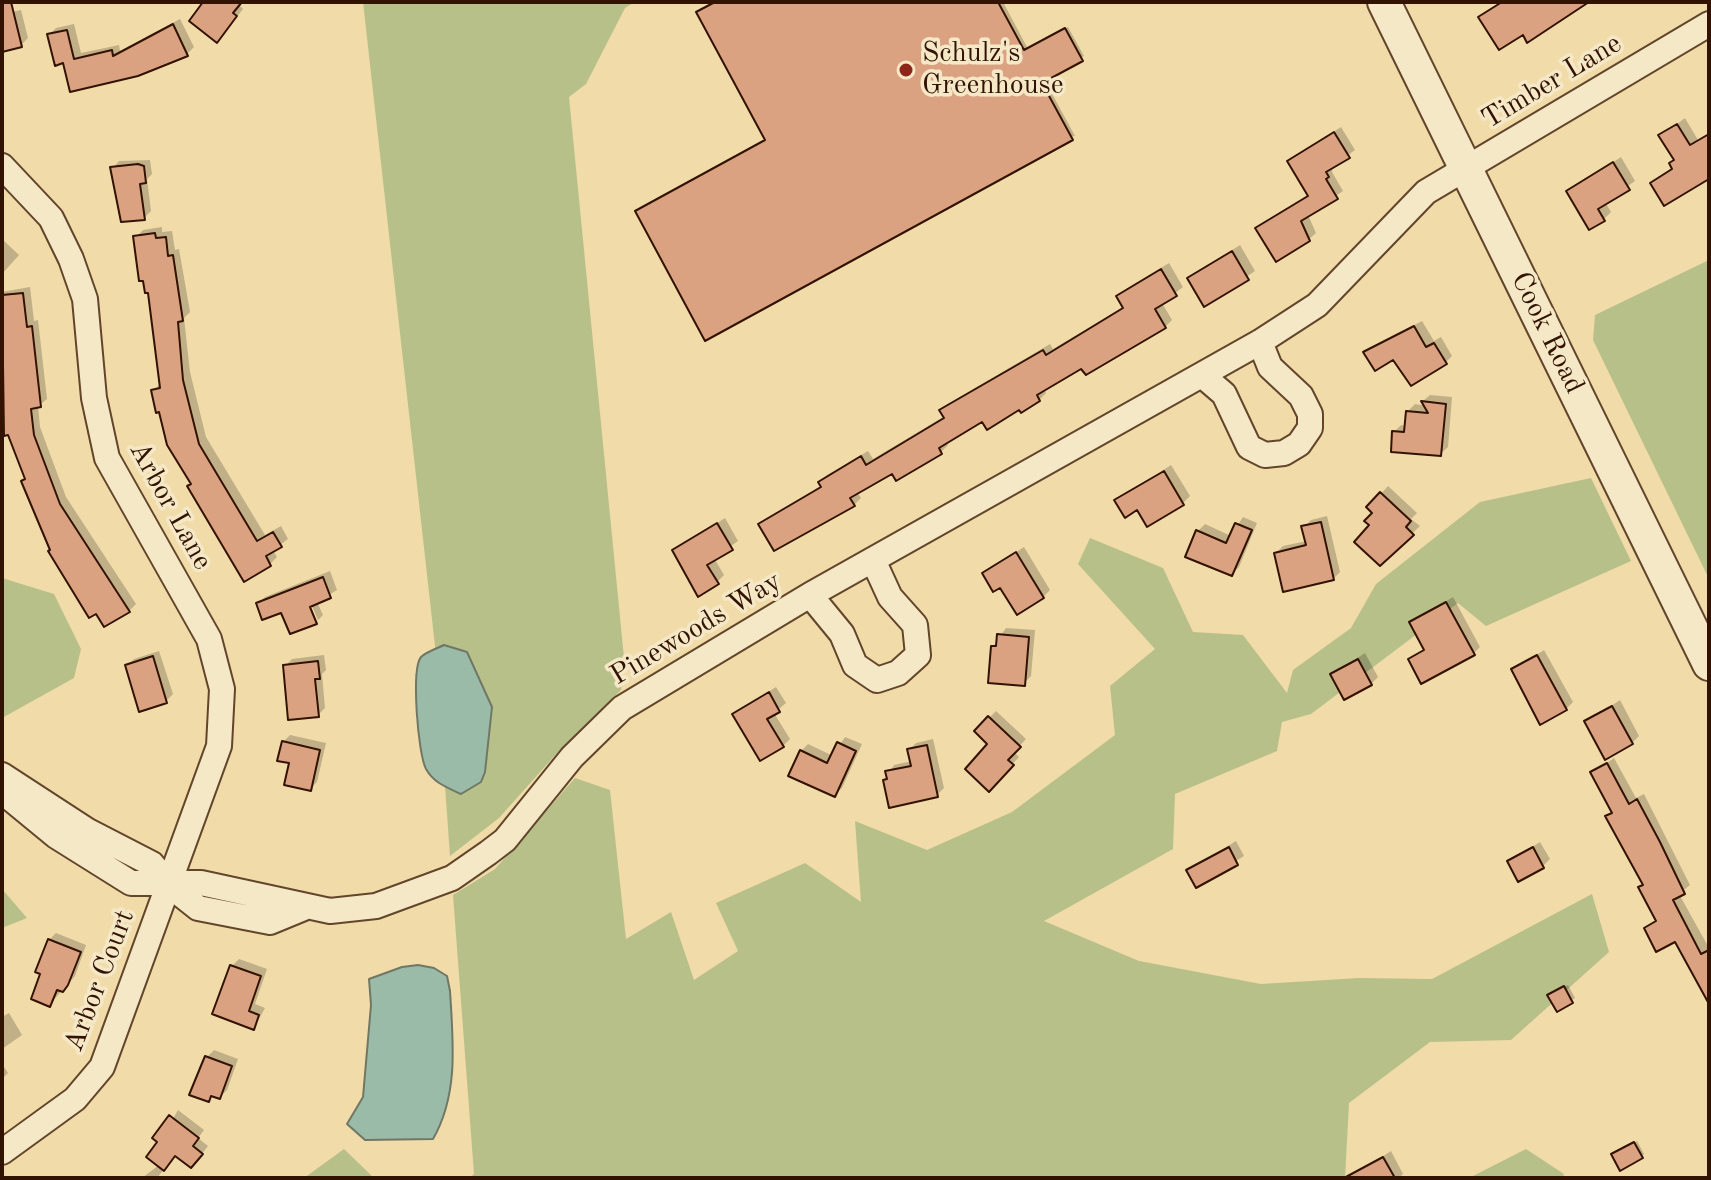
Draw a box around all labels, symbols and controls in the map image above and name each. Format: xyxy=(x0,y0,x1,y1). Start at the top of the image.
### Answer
street label: Timber Lane xyxy=(1476,27,1628,137)
place label: Schulz's Greenhouse xyxy=(922,37,1064,103)
marker: Schulz's Greenhouse xyxy=(897,61,915,79)
street label: Cook Road xyxy=(1503,267,1591,399)
street label: Arbor Lane xyxy=(121,436,219,576)
street label: Pinewoods Way xyxy=(605,565,787,693)
street label: Arbor Court xyxy=(58,905,142,1057)

